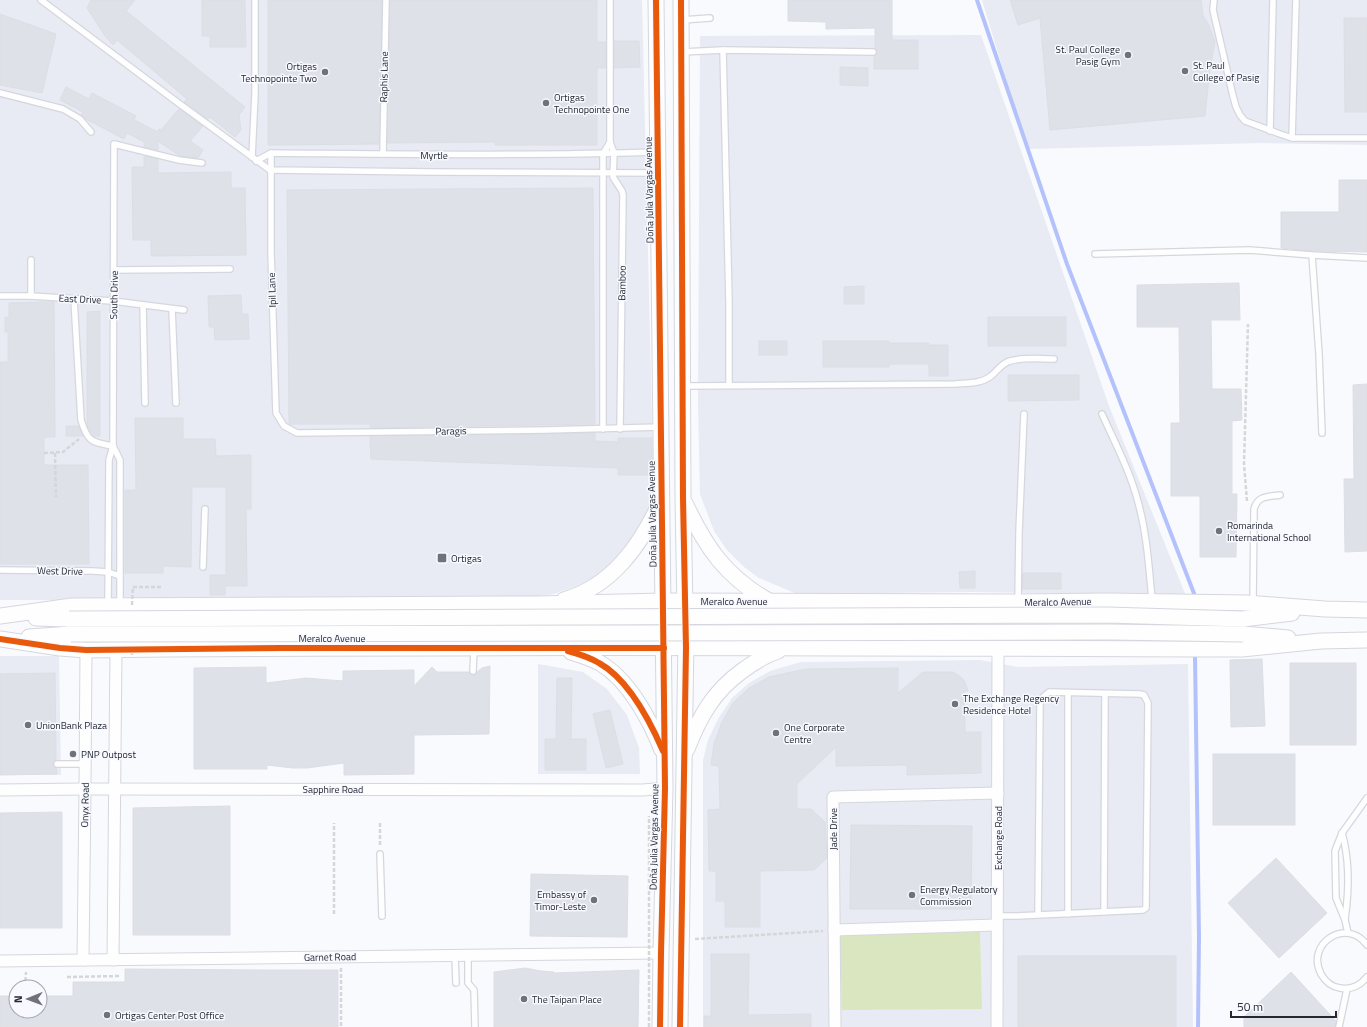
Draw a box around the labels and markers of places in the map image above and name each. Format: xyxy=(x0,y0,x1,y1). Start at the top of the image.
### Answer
place label: St. Paul College Pasig Gym xyxy=(1056,42,1120,69)
marker: St. Paul College Pasig Gym xyxy=(1123,50,1133,60)
place label: St. Paul College of Pasig xyxy=(1193,58,1259,85)
place label: Ortigas Technopointe Two xyxy=(241,59,317,86)
marker: St. Paul College of Pasig xyxy=(1180,66,1190,76)
marker: Ortigas Technopointe Two xyxy=(320,67,330,77)
place label: Ortigas Technopointe One xyxy=(554,90,630,117)
marker: Ortigas Technopointe One xyxy=(541,98,551,108)
place label: Romarinda International School xyxy=(1227,518,1311,545)
marker: Romarinda International School xyxy=(1214,526,1224,536)
place label: Ortigas xyxy=(451,551,482,566)
marker: Ortigas xyxy=(436,552,448,564)
place label: The Exchange Regency Residence Hotel xyxy=(963,691,1059,718)
marker: The Exchange Regency Residence Hotel xyxy=(950,699,960,709)
place label: UnionBank Plaza xyxy=(36,718,107,733)
marker: UnionBank Plaza xyxy=(23,720,33,730)
place label: One Corporate Centre xyxy=(784,720,845,747)
marker: One Corporate Centre xyxy=(771,728,781,738)
place label: PNP Outpost xyxy=(81,747,136,762)
marker: PNP Outpost xyxy=(68,749,78,759)
place label: Energy Regulatory Commission xyxy=(920,882,998,909)
place label: Embassy of Timor-Leste xyxy=(535,887,587,914)
marker: Energy Regulatory Commission xyxy=(907,890,917,900)
marker: Embassy of Timor-Leste xyxy=(589,895,599,905)
place label: The Taipan Place xyxy=(532,992,602,1007)
marker: The Taipan Place xyxy=(519,994,529,1004)
place label: Ortigas Center Post Office xyxy=(115,1008,224,1023)
marker: Ortigas Center Post Office xyxy=(102,1010,112,1020)

